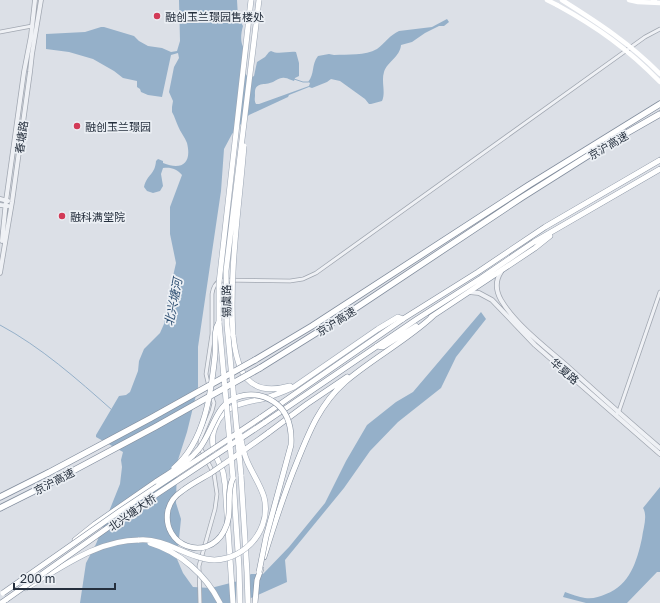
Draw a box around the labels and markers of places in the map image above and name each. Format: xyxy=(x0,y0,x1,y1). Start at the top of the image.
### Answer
place label: 融创玉兰璟园售楼处 xyxy=(165,10,264,23)
marker: 融创玉兰璟园售楼处 xyxy=(152,11,162,21)
place label: 融创玉兰璟园 xyxy=(85,120,151,133)
marker: 融创玉兰璟园 xyxy=(72,121,82,131)
place label: 融科满堂院 xyxy=(70,210,125,223)
marker: 融科满堂院 xyxy=(57,211,67,221)

